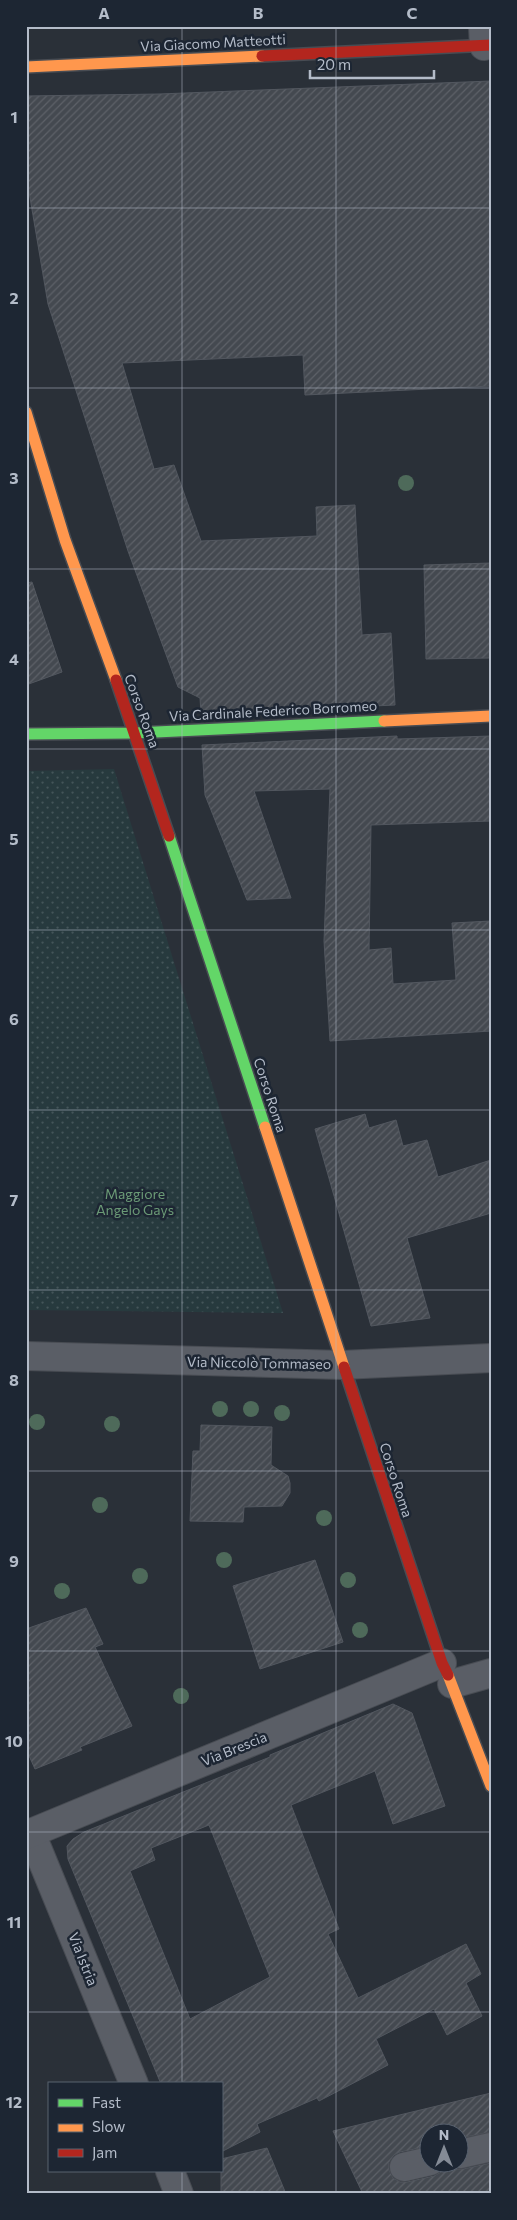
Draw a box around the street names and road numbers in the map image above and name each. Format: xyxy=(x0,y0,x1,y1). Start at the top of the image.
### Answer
street label: Via Giacomo Matteotti xyxy=(140,30,286,55)
street label: Corso Roma xyxy=(121,671,164,750)
street label: Via Cardinale Federico Borromeo xyxy=(168,697,378,724)
street label: Corso Roma xyxy=(250,1055,291,1134)
street label: Via Niccolò Tommaseo xyxy=(187,1353,331,1372)
street label: Corso Roma xyxy=(376,1440,417,1519)
street label: Via Brescia xyxy=(199,1728,269,1769)
street label: Via Istria xyxy=(65,1930,102,1988)

